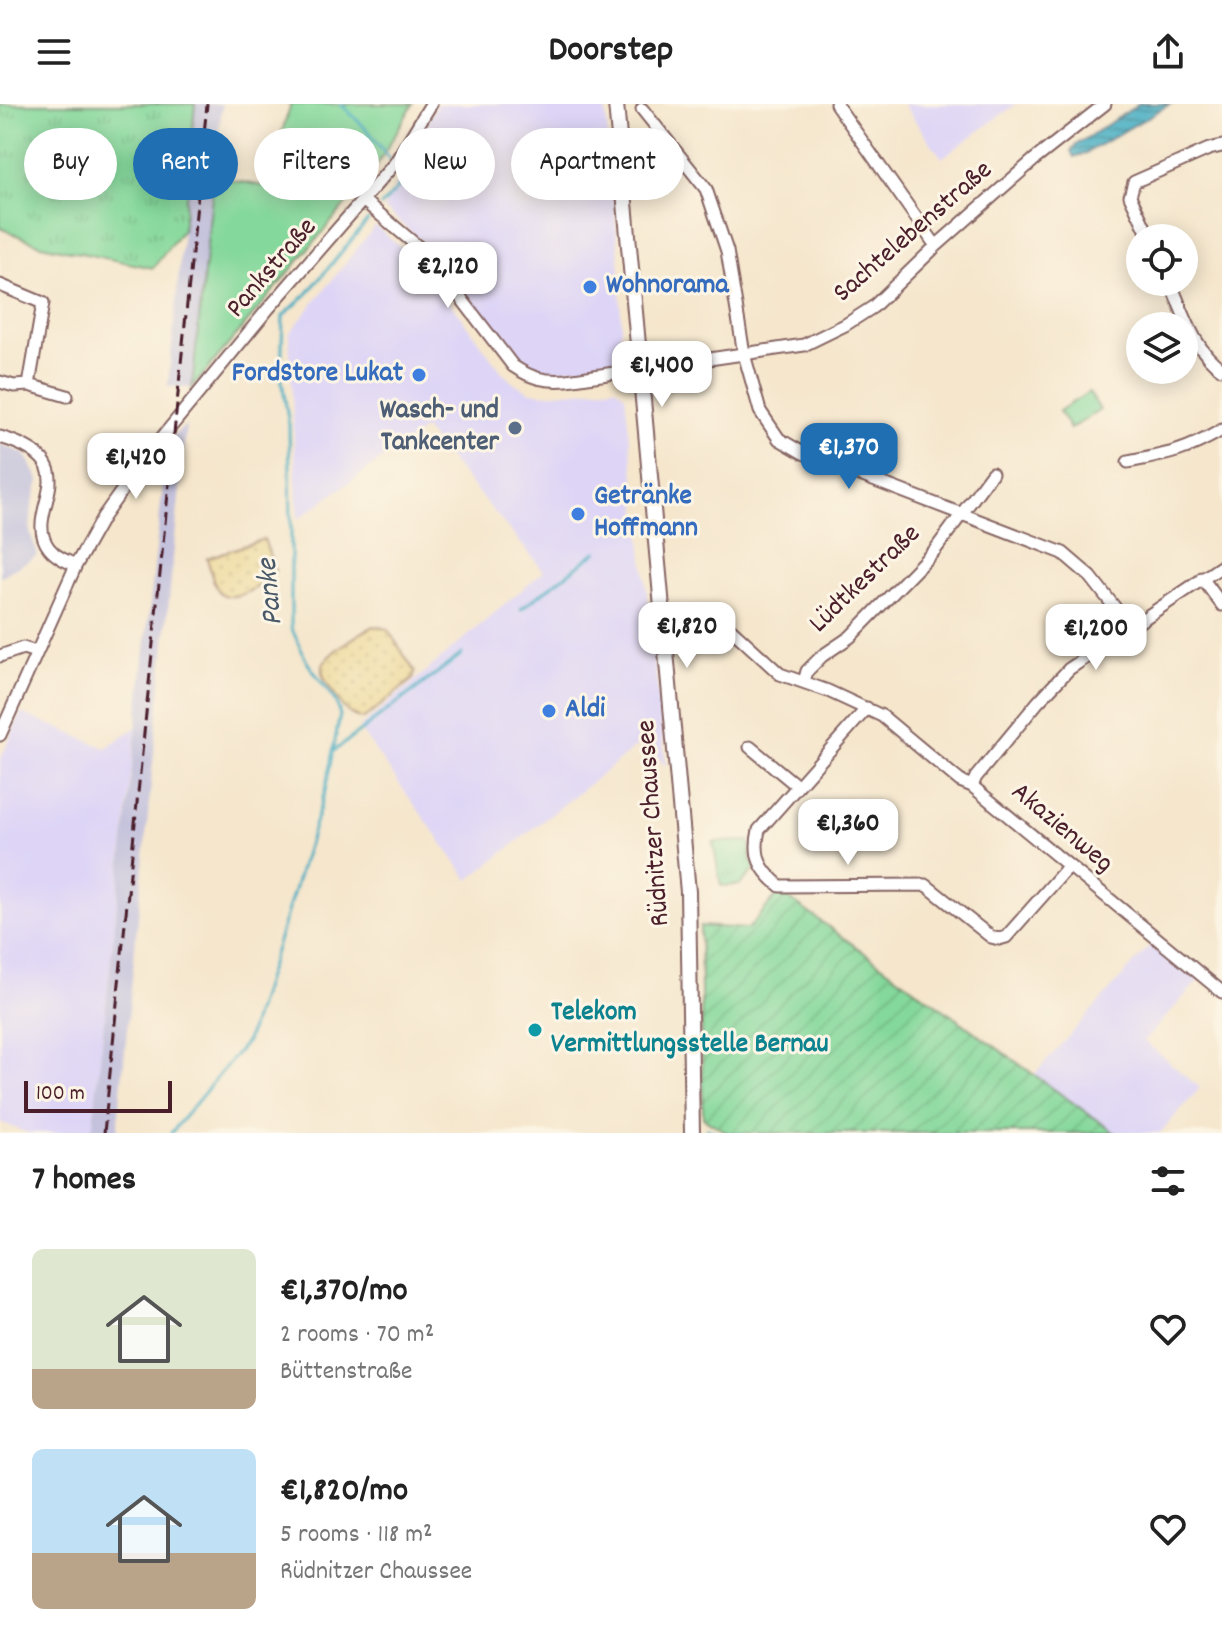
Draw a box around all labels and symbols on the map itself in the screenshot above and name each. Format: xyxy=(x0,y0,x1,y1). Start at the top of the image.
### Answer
street label: Sachtelebenstraße xyxy=(825,152,1003,314)
street label: Pankstraße xyxy=(218,210,328,328)
pin: €2,120 xyxy=(383,242,513,310)
place label: Wohnorama xyxy=(606,267,730,307)
marker: Wohnorama xyxy=(581,278,599,296)
pin: €1,400 xyxy=(597,341,727,409)
place label: FordStore Lukat xyxy=(232,355,404,395)
marker: FordStore Lukat xyxy=(410,366,428,384)
place label: Wasch- und Tankcenter xyxy=(380,392,500,464)
marker: Wasch- und Tankcenter xyxy=(506,419,524,437)
pin: €1,370 xyxy=(784,423,914,491)
pin: €1,420 xyxy=(71,433,201,501)
place label: Getränke Hoffmann xyxy=(594,478,698,550)
marker: Getränke Hoffmann xyxy=(569,505,587,523)
street label: Lüdtkestraße xyxy=(801,516,931,644)
water label: Panke xyxy=(248,555,296,627)
pin: €1,820 xyxy=(622,602,752,670)
pin: €1,200 xyxy=(1031,604,1161,672)
place label: Aldi xyxy=(565,691,605,731)
marker: Aldi xyxy=(540,702,558,720)
street label: Rüdnitzer Chaussee xyxy=(628,718,682,928)
street label: Akazienweg xyxy=(1001,774,1121,884)
pin: €1,360 xyxy=(783,799,913,867)
place label: Telekom Vermittlungsstelle Bernau xyxy=(551,994,829,1066)
marker: Telekom Vermittlungsstelle Bernau xyxy=(526,1021,544,1039)
scale bar xyxy=(24,1077,172,1113)

